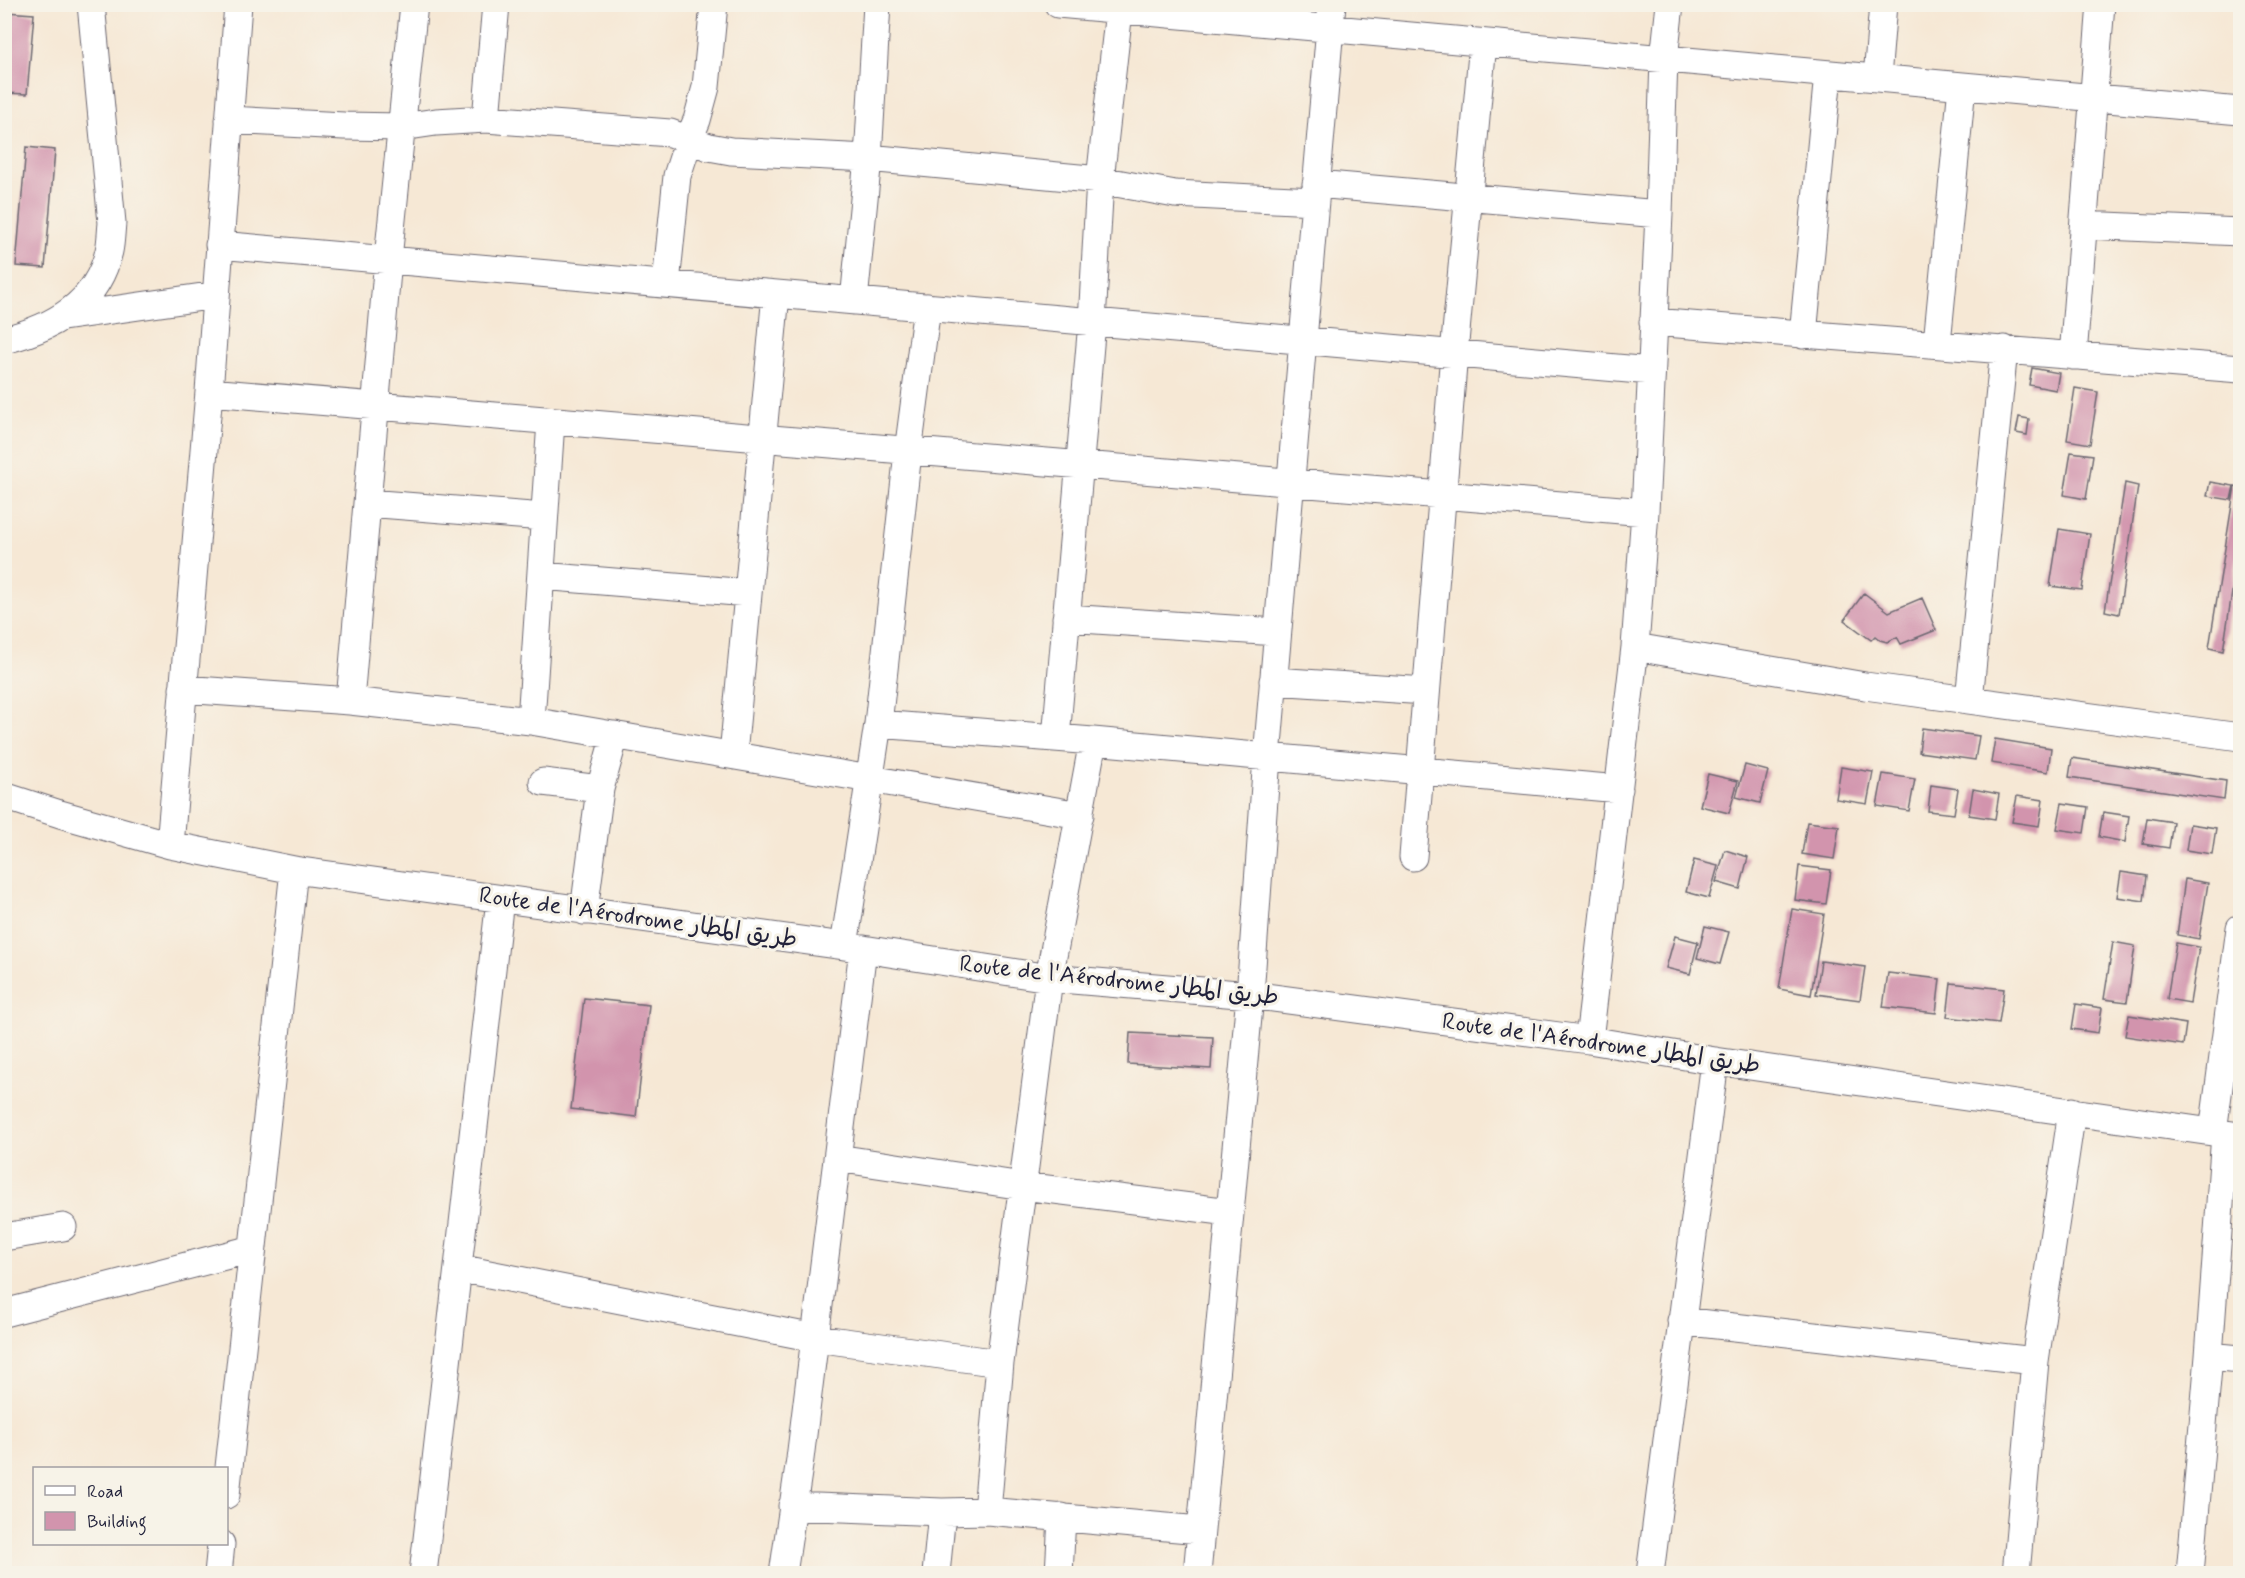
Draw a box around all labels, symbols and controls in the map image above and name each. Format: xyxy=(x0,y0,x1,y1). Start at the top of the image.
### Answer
street label: Route de l'Aérodrome طريق المطار xyxy=(477,880,799,956)
street label: Route de l'Aérodrome طريق المطار xyxy=(958,949,1280,1013)
street label: Route de l'Aérodrome طريق المطار xyxy=(1440,1006,1762,1082)
legend xyxy=(33,1467,228,1545)
text: Road xyxy=(87,1480,123,1504)
text: Building xyxy=(87,1510,147,1536)

